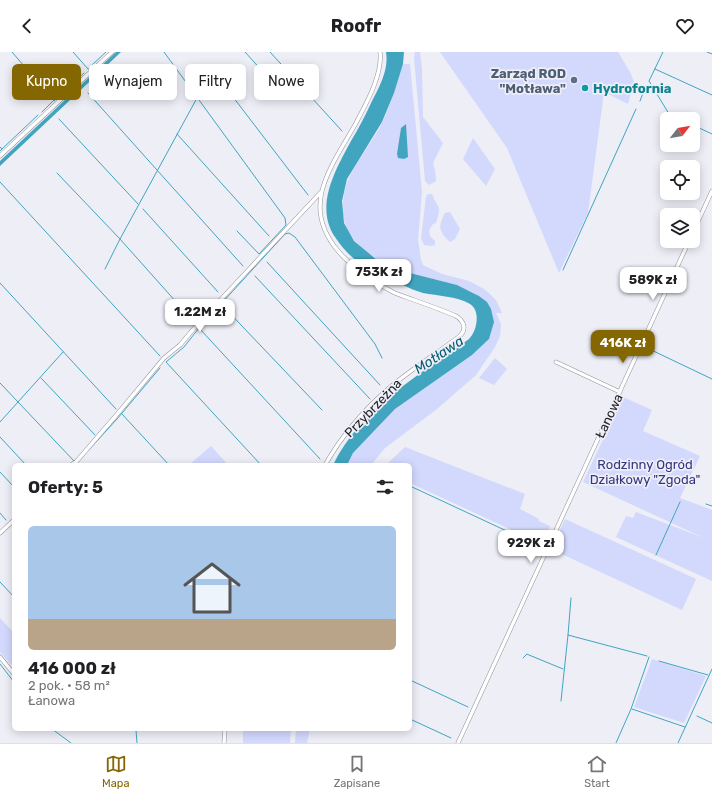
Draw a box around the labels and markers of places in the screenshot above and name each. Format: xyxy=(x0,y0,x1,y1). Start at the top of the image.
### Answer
place label: Zarząd ROD "Motława" xyxy=(491,66,566,96)
marker: Zarząd ROD "Motława" xyxy=(569,75,579,85)
place label: Hydrofornia xyxy=(593,81,671,96)
marker: Hydrofornia xyxy=(580,83,590,93)
pin: 753K zł xyxy=(342,259,416,293)
pin: 589K zł xyxy=(616,267,690,301)
pin: 1.22M zł xyxy=(159,299,241,333)
pin: 416K zł xyxy=(586,330,660,364)
pin: 929K zł xyxy=(494,530,568,564)

